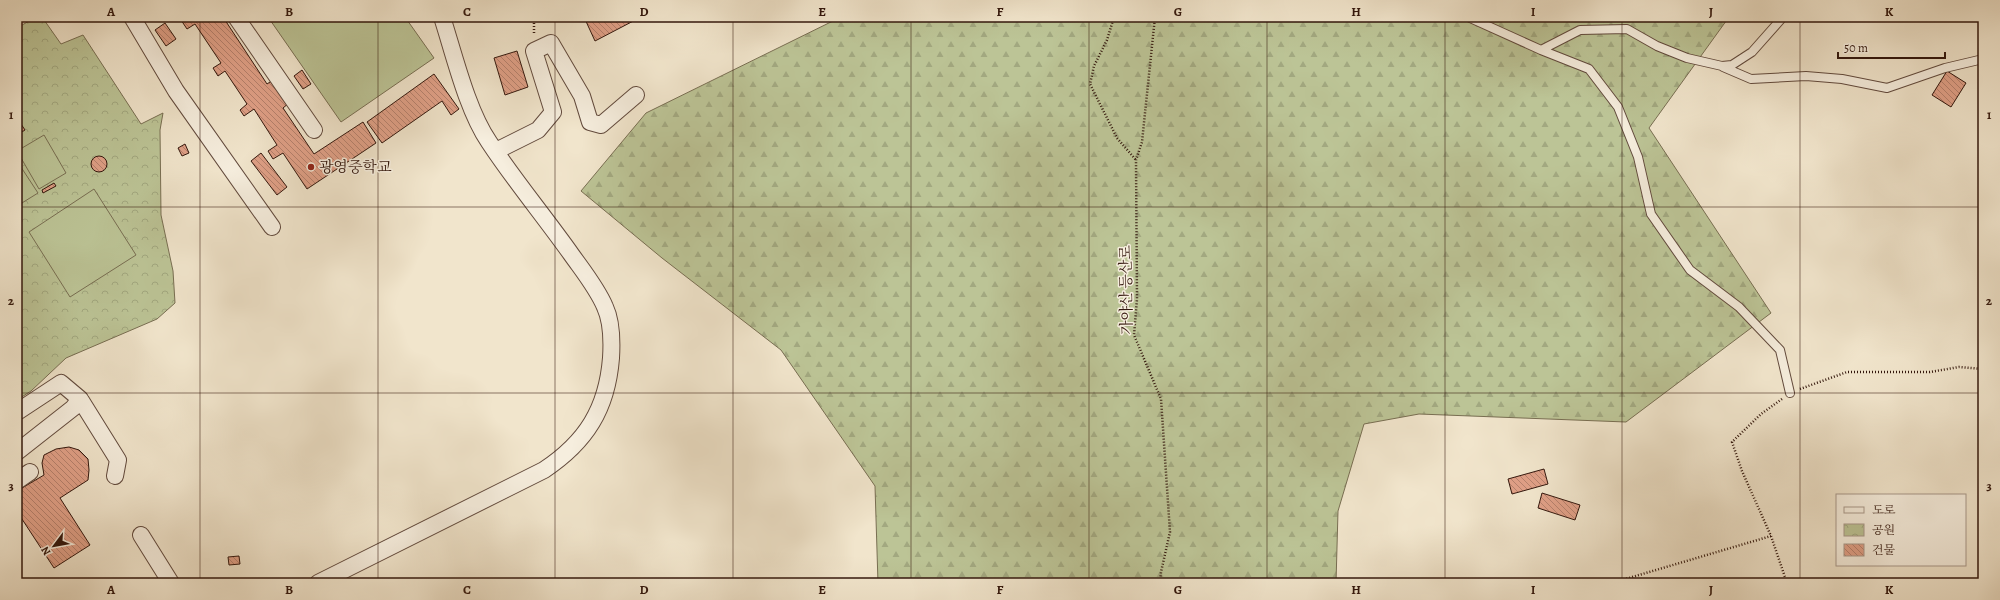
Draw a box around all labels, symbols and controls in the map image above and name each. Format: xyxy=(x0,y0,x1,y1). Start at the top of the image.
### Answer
text: A xyxy=(106,3,116,20)
text: B xyxy=(285,3,293,20)
text: C xyxy=(463,3,471,20)
text: D xyxy=(639,3,649,20)
text: E xyxy=(818,3,826,20)
text: F xyxy=(997,3,1004,20)
text: G xyxy=(1174,3,1182,20)
text: H xyxy=(1351,3,1361,20)
text: I xyxy=(1531,3,1536,20)
text: J xyxy=(1709,3,1713,20)
text: K xyxy=(1885,3,1894,20)
scale bar xyxy=(1838,34,1945,60)
text: 50 m xyxy=(1844,40,1868,56)
text: 1 xyxy=(9,106,14,123)
text: 1 xyxy=(1987,106,1992,123)
place label: 광영중학교 xyxy=(319,157,392,177)
marker: 광영중학교 xyxy=(306,162,316,172)
street label: 가야산 등산로 xyxy=(1115,244,1137,335)
text: 2 xyxy=(8,292,15,309)
text: 2 xyxy=(1986,292,1993,309)
text: 3 xyxy=(8,477,14,494)
text: 3 xyxy=(1986,477,1992,494)
legend xyxy=(1836,494,1966,566)
text: 도로 xyxy=(1872,502,1896,518)
text: 공원 xyxy=(1872,522,1895,538)
north arrow xyxy=(34,526,74,566)
text: 건물 xyxy=(1872,542,1896,558)
text: N xyxy=(37,544,54,558)
text: A xyxy=(106,581,116,598)
text: B xyxy=(285,581,293,598)
text: C xyxy=(463,581,471,598)
text: D xyxy=(639,581,649,598)
text: E xyxy=(818,581,826,598)
text: F xyxy=(997,581,1004,598)
text: G xyxy=(1174,581,1182,598)
text: H xyxy=(1351,581,1361,598)
text: I xyxy=(1531,581,1536,598)
text: J xyxy=(1709,581,1713,598)
text: K xyxy=(1885,581,1894,598)

